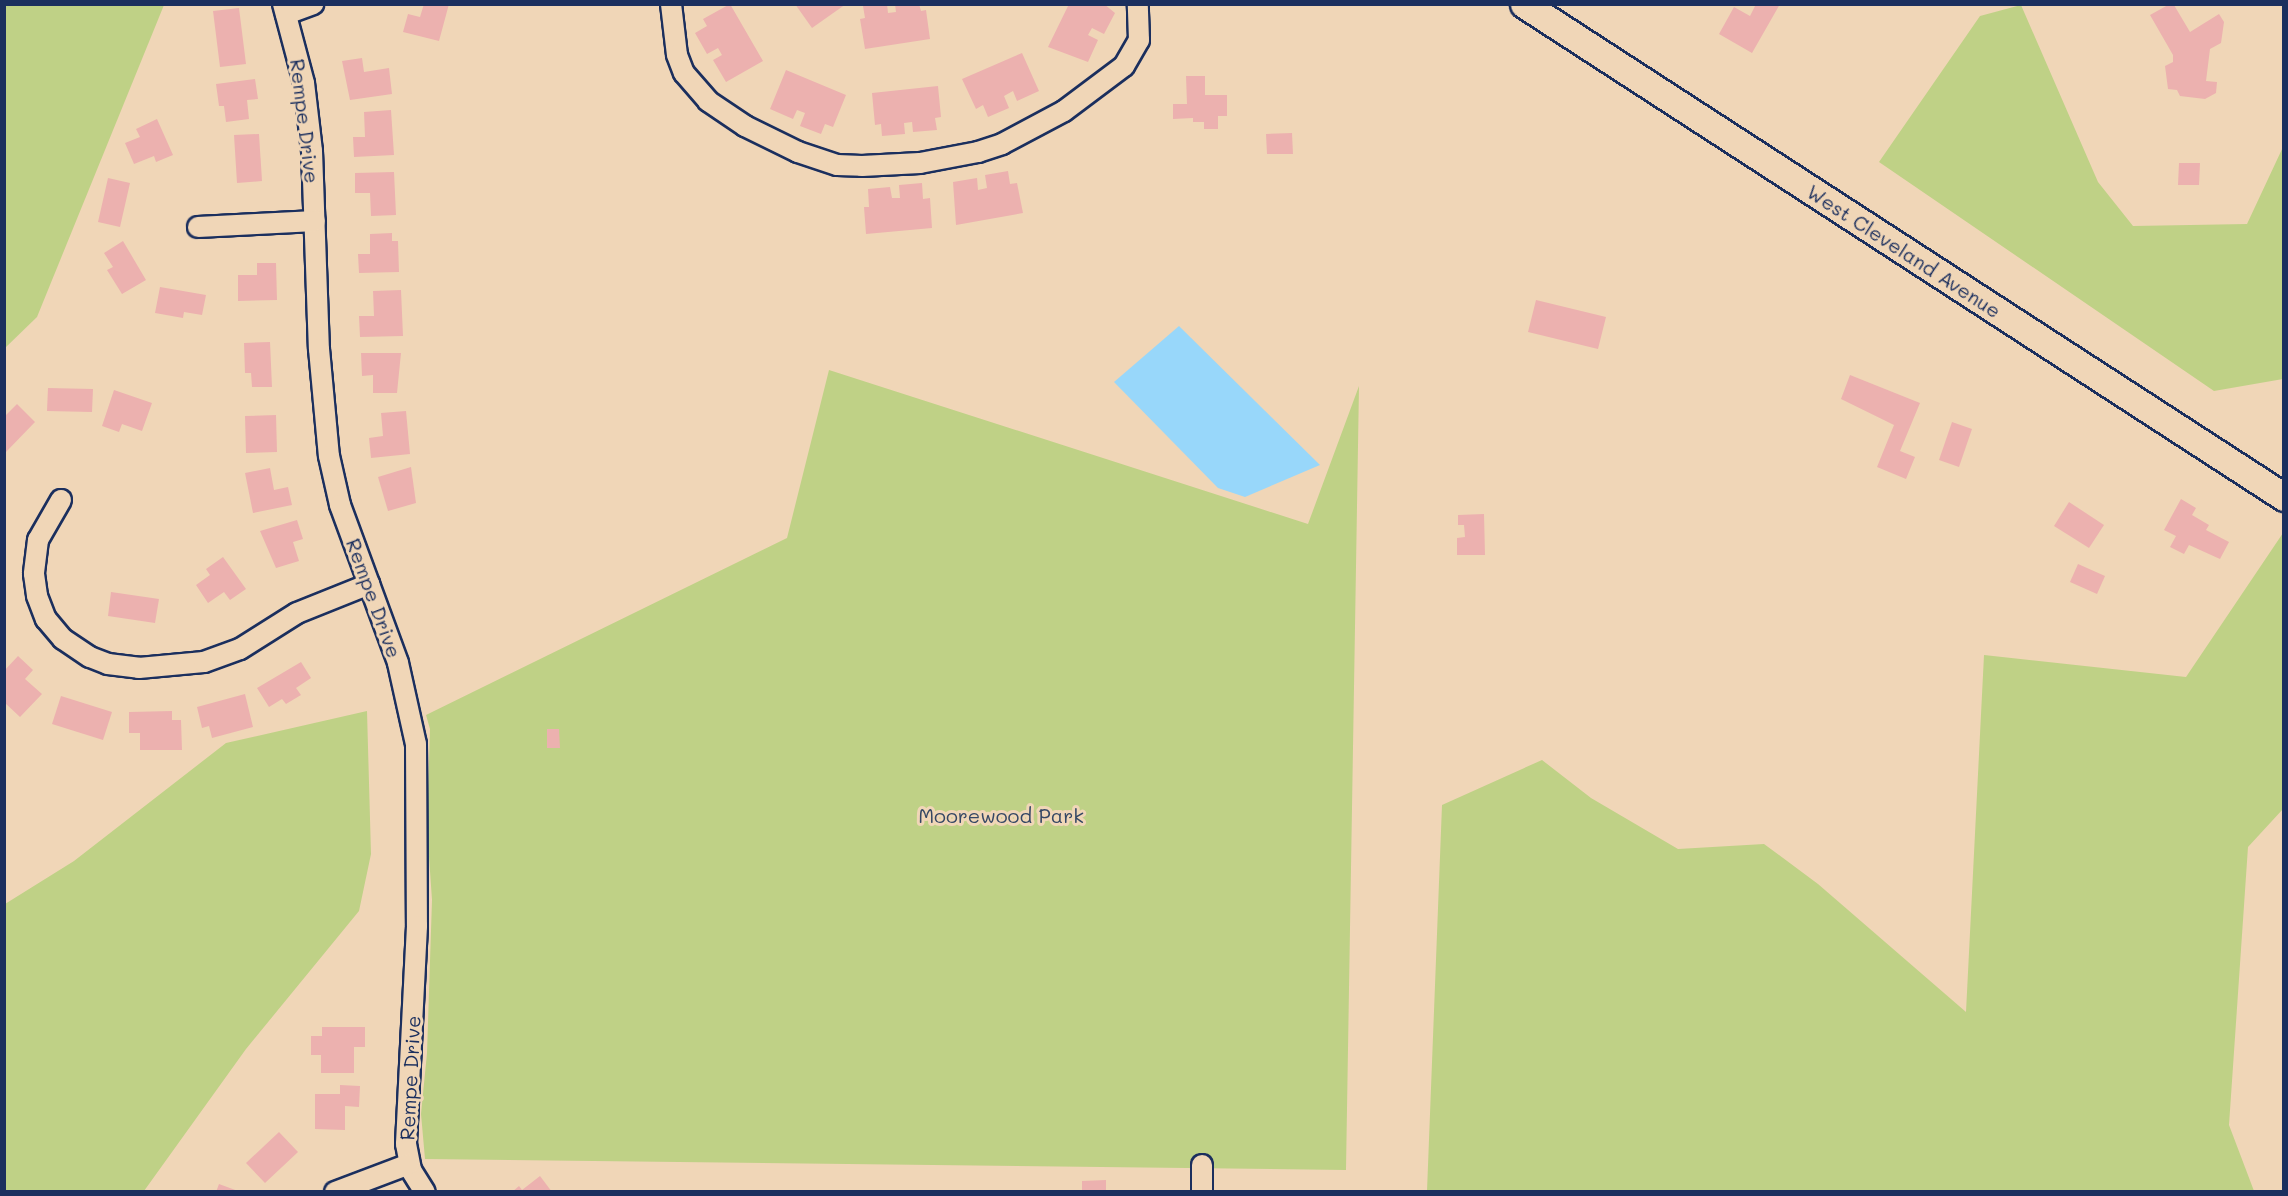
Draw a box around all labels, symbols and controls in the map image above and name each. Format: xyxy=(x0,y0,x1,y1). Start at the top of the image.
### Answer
street label: Rempe Drive xyxy=(285,57,325,185)
street label: West Cleveland Avenue xyxy=(1803,179,2005,323)
street label: Rempe Drive xyxy=(341,535,407,661)
park label: Moorewood Park xyxy=(918,803,1084,827)
street label: Rempe Drive xyxy=(395,1015,425,1141)

